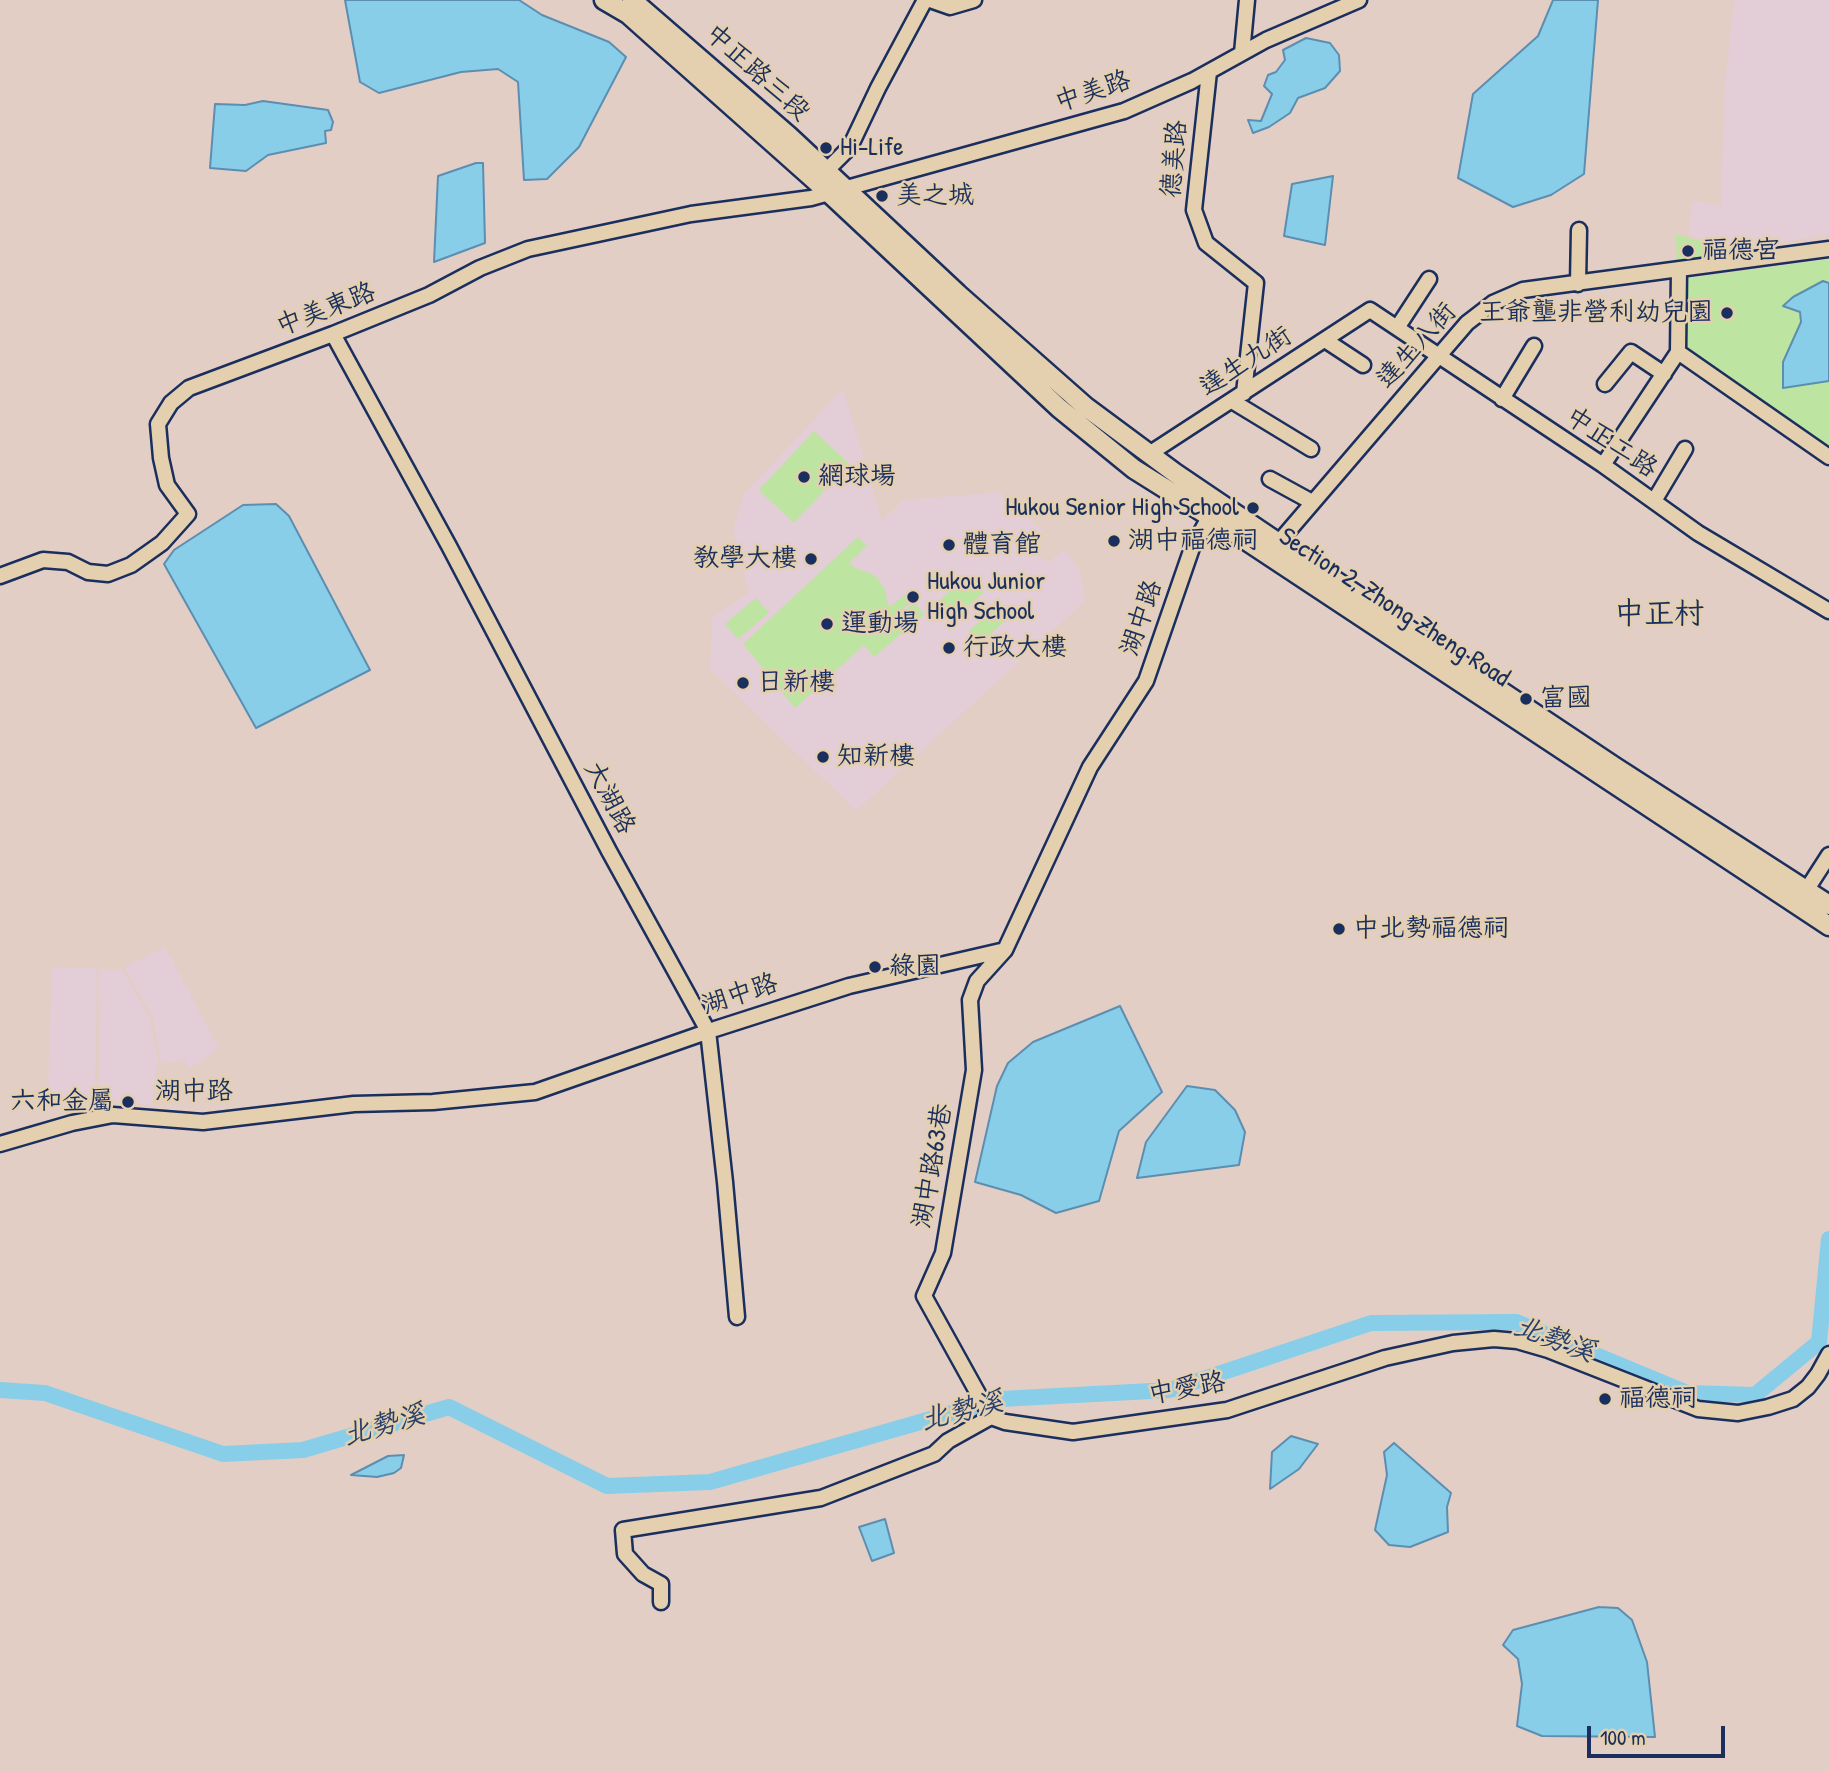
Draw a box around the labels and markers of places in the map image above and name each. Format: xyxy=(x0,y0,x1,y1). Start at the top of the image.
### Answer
place label: Hi-Life xyxy=(840,132,904,164)
marker: Hi-Life xyxy=(818,140,834,156)
place label: 美之城 xyxy=(896,180,974,212)
marker: 美之城 xyxy=(874,188,890,204)
place label: 福德宫 xyxy=(1702,235,1780,267)
marker: 福德宫 xyxy=(1680,243,1696,259)
place label: 王爺壟非營利幼兒園 xyxy=(1479,297,1713,329)
marker: 王爺壟非營利幼兒園 xyxy=(1719,305,1735,321)
place label: 網球場 xyxy=(818,461,896,493)
marker: 網球場 xyxy=(796,469,812,485)
place label: Hukou Senior High School xyxy=(1005,492,1239,524)
marker: Hukou Senior High School xyxy=(1245,500,1261,516)
place label: 湖中福德祠 xyxy=(1128,525,1258,557)
place label: 體育館 xyxy=(963,529,1041,561)
marker: 湖中福德祠 xyxy=(1106,533,1122,549)
marker: 體育館 xyxy=(941,537,957,553)
place label: 教學大樓 xyxy=(693,543,797,575)
marker: 教學大樓 xyxy=(803,551,819,567)
place label: Hukou Junior High School xyxy=(927,566,1045,628)
marker: Hukou Junior High School xyxy=(905,589,921,605)
place label: 運動場 xyxy=(841,608,919,640)
marker: 運動場 xyxy=(819,616,835,632)
place label: 行政大樓 xyxy=(963,632,1067,664)
marker: 行政大樓 xyxy=(941,640,957,656)
place label: 日新樓 xyxy=(757,667,835,699)
marker: 日新樓 xyxy=(735,675,751,691)
place label: 富國 xyxy=(1540,683,1592,715)
marker: 富國 xyxy=(1518,691,1534,707)
place label: 知新樓 xyxy=(837,741,915,773)
marker: 知新樓 xyxy=(815,749,831,765)
place label: 中北勢福德祠 xyxy=(1353,913,1509,945)
marker: 中北勢福德祠 xyxy=(1331,921,1347,937)
place label: 綠園 xyxy=(889,951,941,983)
marker: 綠園 xyxy=(867,959,883,975)
place label: 六和金屬 xyxy=(10,1086,114,1118)
marker: 六和金屬 xyxy=(120,1094,136,1110)
place label: 福德祠 xyxy=(1619,1383,1697,1415)
marker: 福德祠 xyxy=(1597,1391,1613,1407)

